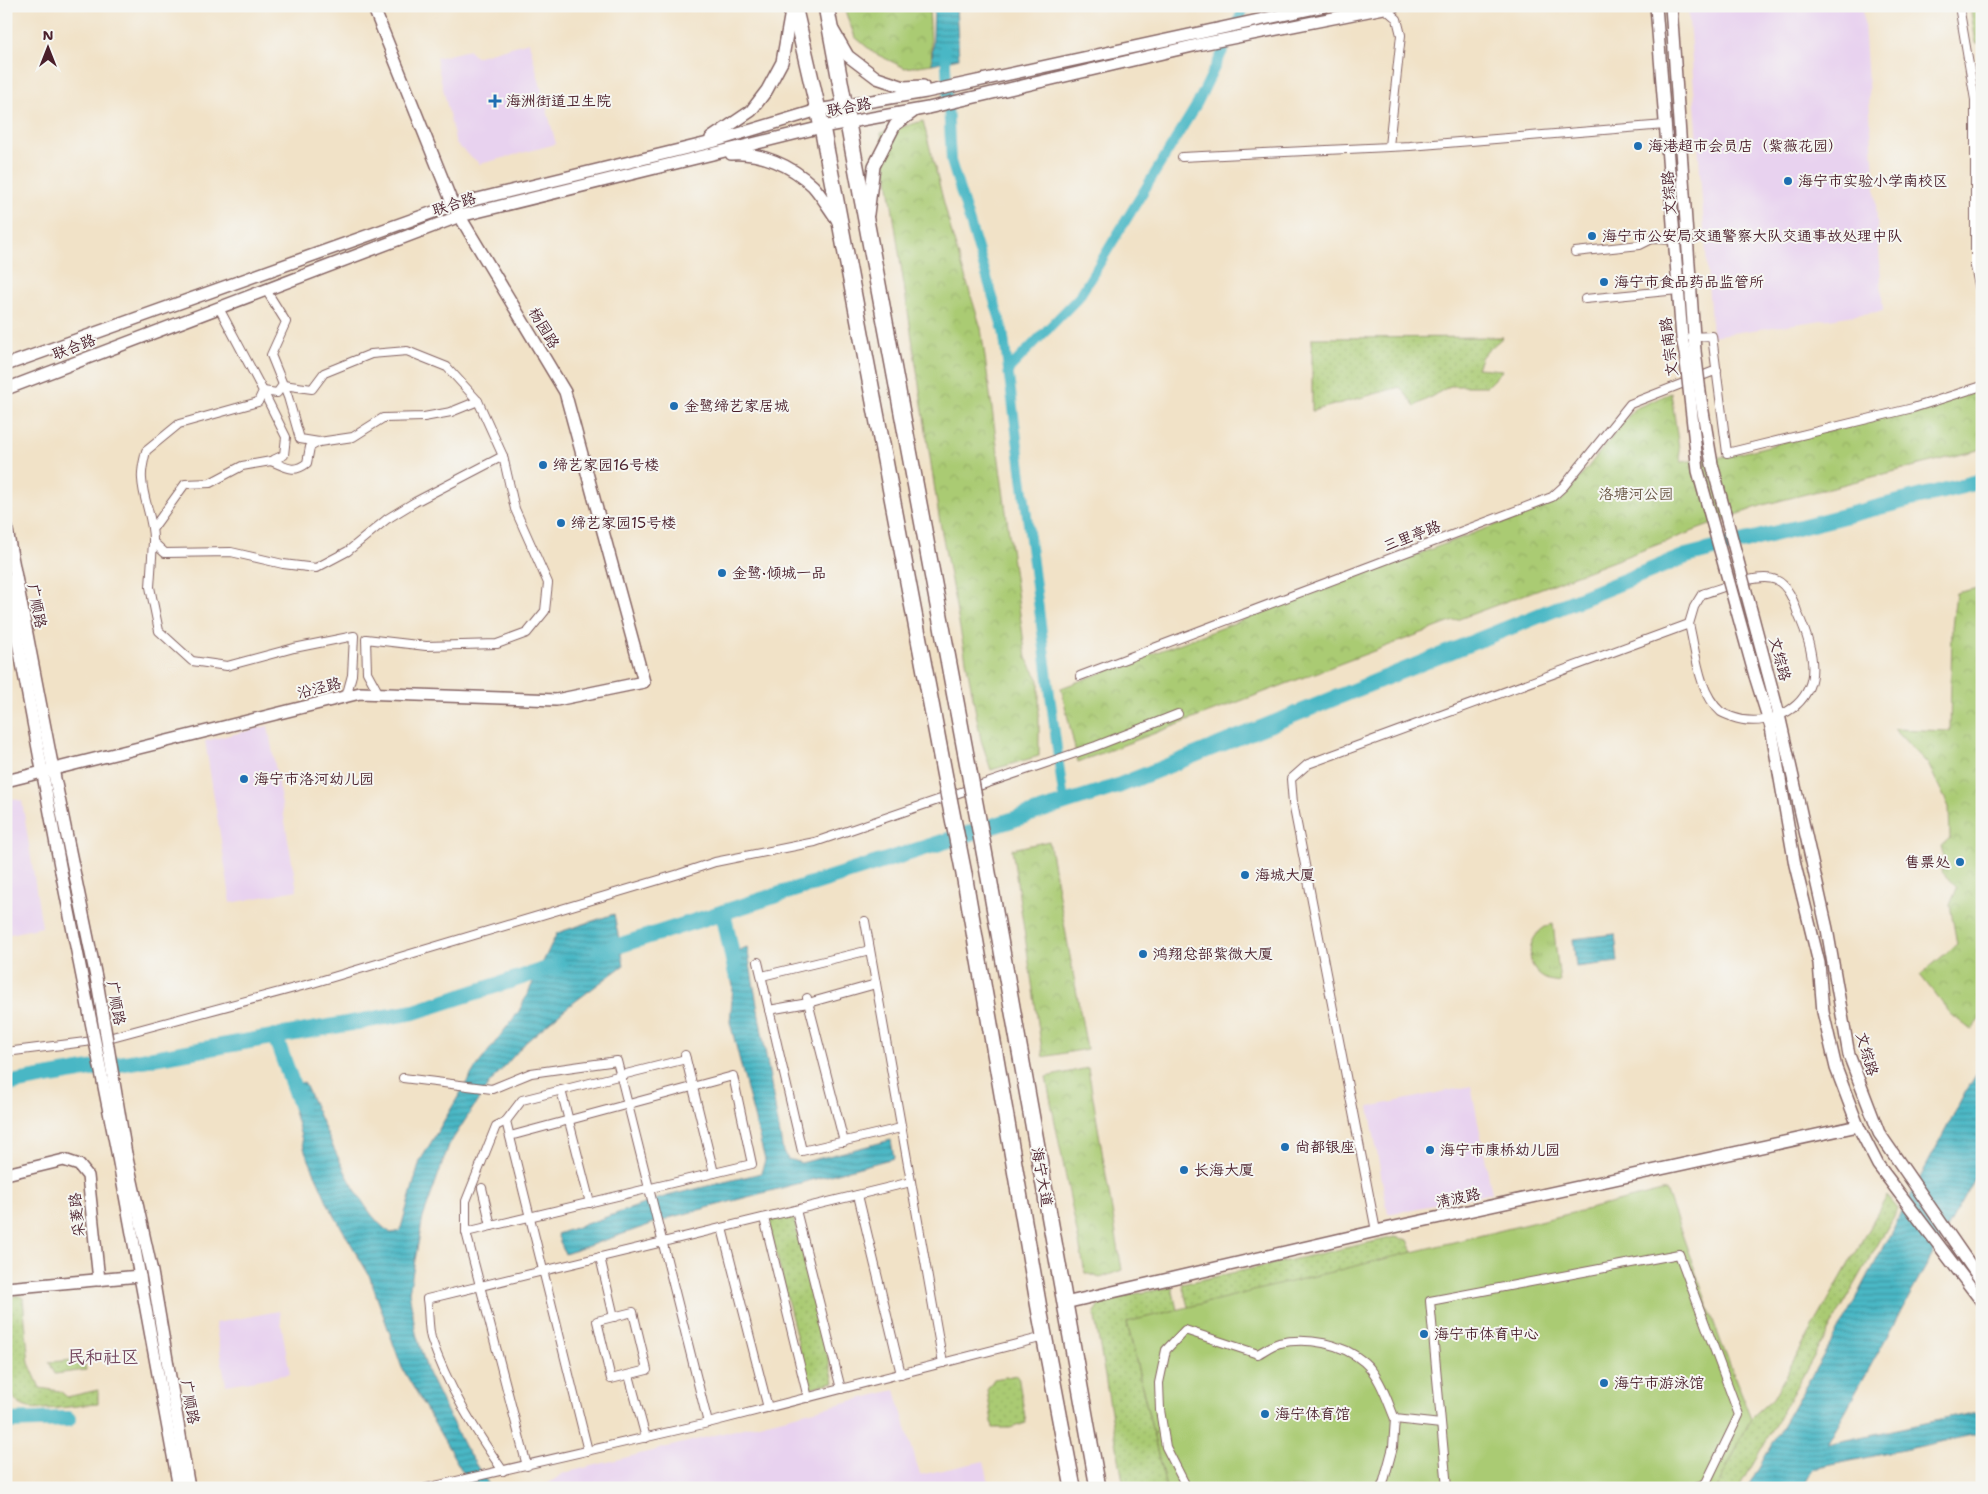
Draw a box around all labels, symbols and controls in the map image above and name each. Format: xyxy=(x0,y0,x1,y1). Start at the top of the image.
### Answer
north arrow xyxy=(22,22,72,72)
text: N xyxy=(42,26,54,44)
place label: 海洲街道卫生院 xyxy=(506,91,611,111)
street label: 联合路 xyxy=(825,93,873,121)
marker: 海洲街道卫生院 xyxy=(488,94,502,108)
place label: 海港超市会员店（紫薇花园） xyxy=(1648,136,1843,156)
marker: 海港超市会员店（紫薇花园） xyxy=(1632,140,1644,152)
street label: 文综路 xyxy=(1657,170,1681,216)
place label: 海宁市实验小学南校区 xyxy=(1798,171,1948,191)
marker: 海宁市实验小学南校区 xyxy=(1782,175,1794,187)
street label: 联合路 xyxy=(430,188,478,220)
place label: 海宁市公安局交通警察大队交通事故处理中队 xyxy=(1602,226,1902,246)
marker: 海宁市公安局交通警察大队交通事故处理中队 xyxy=(1586,230,1598,242)
place label: 海宁市食品药品监管所 xyxy=(1614,272,1764,292)
marker: 海宁市食品药品监管所 xyxy=(1598,276,1610,288)
street label: 杨园路 xyxy=(524,304,564,352)
street label: 文宗南路 xyxy=(1655,316,1683,378)
street label: 联合路 xyxy=(49,330,99,364)
place label: 金鹭缔艺家居城 xyxy=(684,396,789,416)
marker: 金鹭缔艺家居城 xyxy=(668,400,680,412)
place label: 缔艺家园16号楼 xyxy=(553,455,659,475)
marker: 缔艺家园16号楼 xyxy=(537,459,549,471)
park label: 洛塘河公园 xyxy=(1598,484,1674,504)
place label: 缔艺家园15号楼 xyxy=(571,513,676,533)
street label: 三里亭路 xyxy=(1380,516,1444,556)
marker: 缔艺家园15号楼 xyxy=(555,517,567,529)
place label: 金鹭·倾城一品 xyxy=(732,563,826,583)
marker: 金鹭·倾城一品 xyxy=(716,567,728,579)
street label: 广顺路 xyxy=(23,582,51,630)
street label: 文综路 xyxy=(1765,635,1795,683)
street label: 沿泾路 xyxy=(295,673,343,703)
place label: 海宁市洛河幼儿园 xyxy=(254,769,374,789)
marker: 海宁市洛河幼儿园 xyxy=(238,773,250,785)
place label: 售票处 xyxy=(1905,852,1950,872)
marker: 售票处 xyxy=(1954,856,1966,868)
place label: 海城大厦 xyxy=(1255,865,1315,885)
marker: 海城大厦 xyxy=(1239,869,1251,881)
place label: 鸿翔总部紫微大厦 xyxy=(1153,944,1273,964)
marker: 鸿翔总部紫微大厦 xyxy=(1137,948,1149,960)
street label: 广顺路 xyxy=(102,979,130,1027)
street label: 文综路 xyxy=(1851,1030,1883,1078)
place label: 尚都银座 xyxy=(1295,1137,1355,1157)
place label: 海宁市康桥幼儿园 xyxy=(1440,1140,1560,1160)
marker: 尚都银座 xyxy=(1279,1141,1291,1153)
marker: 海宁市康桥幼儿园 xyxy=(1424,1144,1436,1156)
street label: 海宁大道 xyxy=(1027,1146,1057,1208)
place label: 长海大厦 xyxy=(1194,1160,1254,1180)
marker: 长海大厦 xyxy=(1178,1164,1190,1176)
street label: 清波路 xyxy=(1434,1184,1482,1212)
street label: 采菱路 xyxy=(65,1192,89,1238)
place label: 海宁市体育中心 xyxy=(1434,1324,1539,1344)
marker: 海宁市体育中心 xyxy=(1418,1328,1430,1340)
district label: 民和社区 xyxy=(67,1345,139,1369)
place label: 海宁市游泳馆 xyxy=(1614,1373,1704,1393)
marker: 海宁市游泳馆 xyxy=(1598,1377,1610,1389)
street label: 广顺路 xyxy=(176,1378,204,1426)
place label: 海宁体育馆 xyxy=(1275,1404,1350,1424)
marker: 海宁体育馆 xyxy=(1259,1408,1271,1420)

